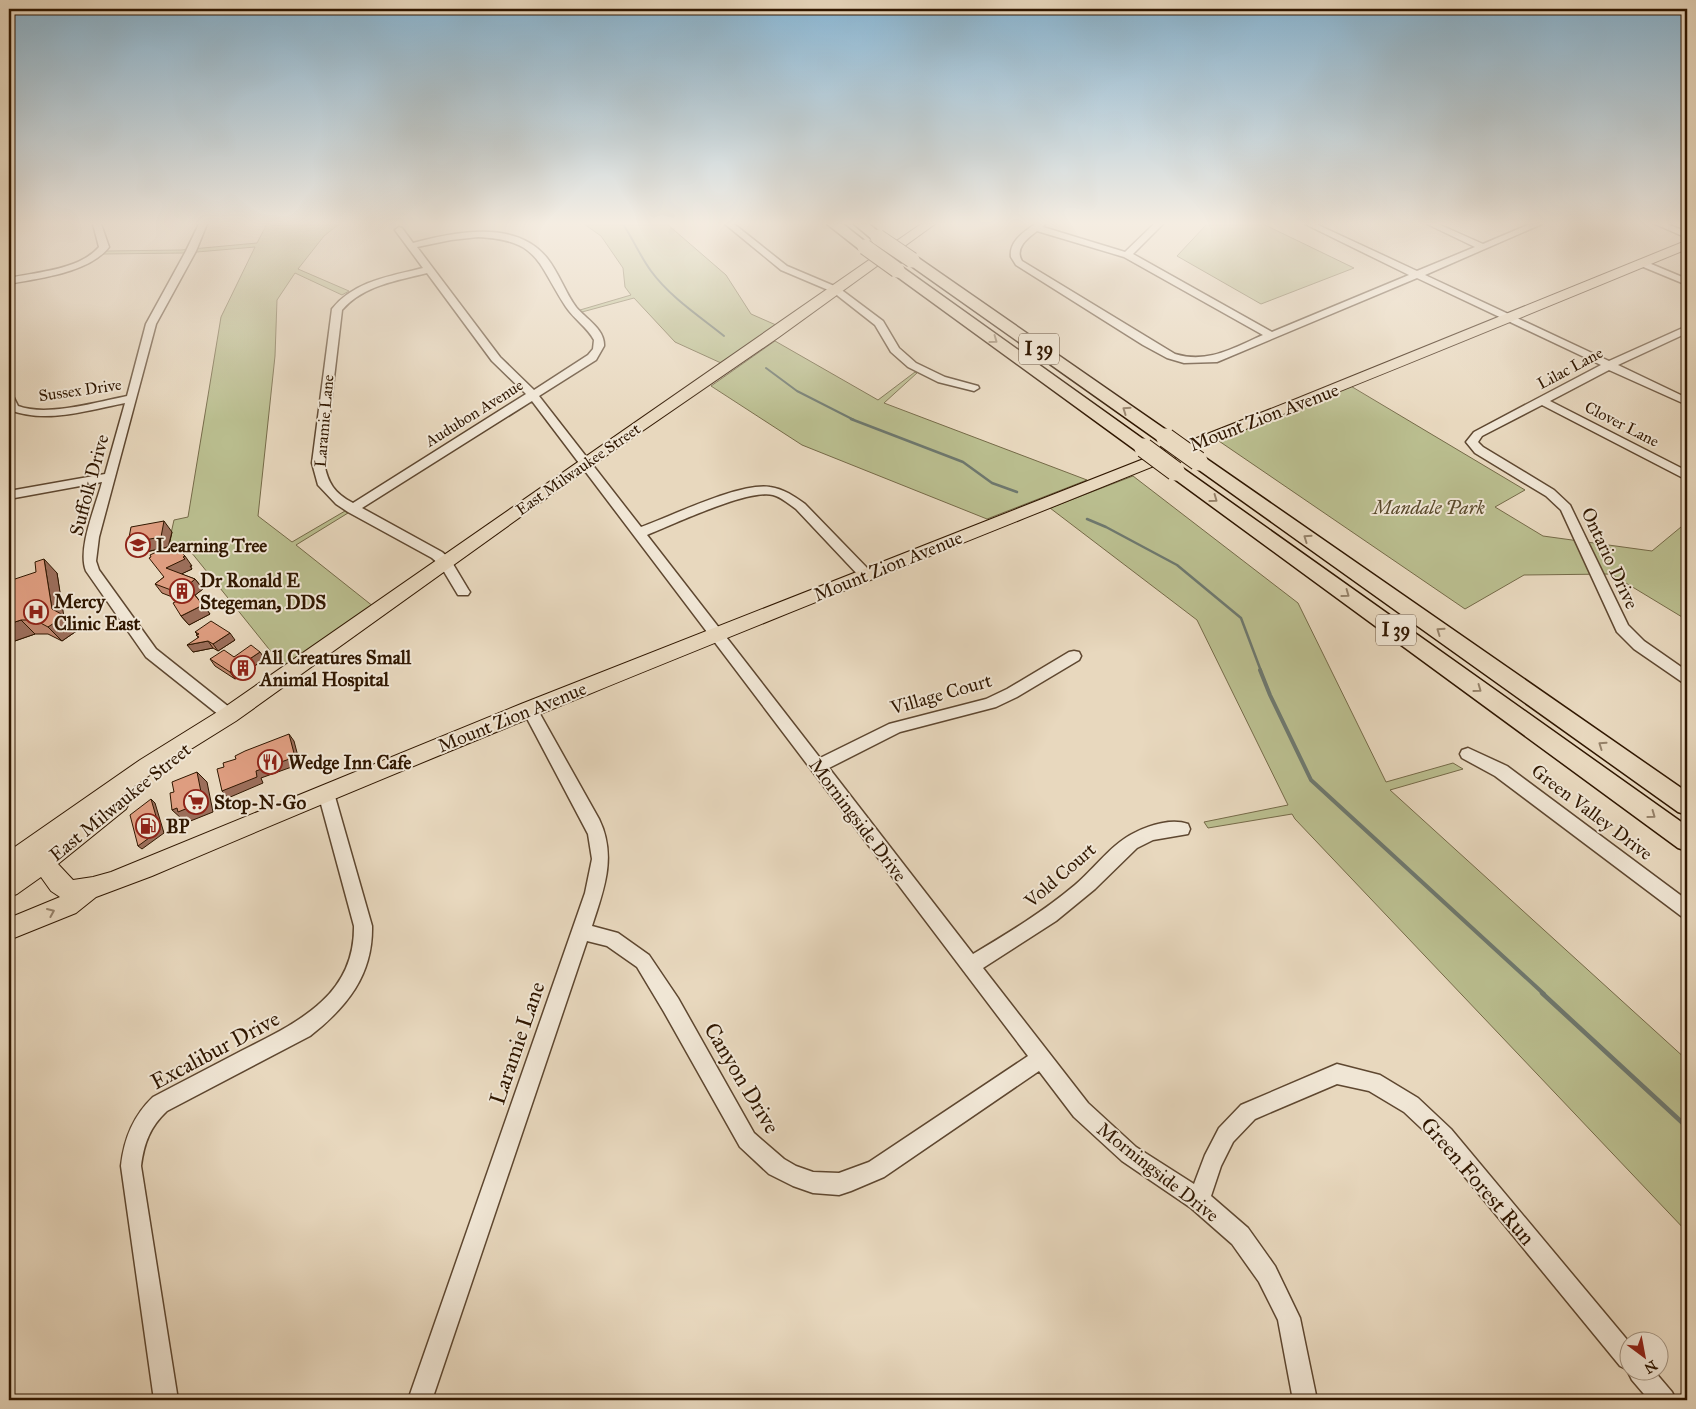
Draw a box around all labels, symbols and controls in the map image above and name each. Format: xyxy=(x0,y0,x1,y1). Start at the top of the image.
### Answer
one-way arrow xyxy=(988,333,997,343)
road number: I 39 xyxy=(1019,334,1059,364)
street label: Lilac Lane xyxy=(1534,343,1606,393)
street label: Laramie Lane xyxy=(310,373,338,468)
street label: Sussex Drive xyxy=(37,375,123,405)
street label: Audubon Avenue xyxy=(421,375,527,451)
street label: Mount Zion Avenue xyxy=(1186,378,1342,456)
street label: Clover Lane xyxy=(1582,397,1663,451)
one-way arrow xyxy=(1122,407,1132,416)
street label: East Milwaukee Street xyxy=(512,419,644,519)
street label: Suffolk Drive xyxy=(64,432,114,538)
one-way arrow xyxy=(1208,493,1218,502)
park label: Mandale Park xyxy=(1371,496,1486,519)
street label: Ontario Drive xyxy=(1576,504,1644,613)
street label: Mount Zion Avenue xyxy=(810,526,966,606)
school or university icon: Learning Tree xyxy=(125,532,151,558)
place label: Learning Tree xyxy=(156,534,267,558)
one-way arrow xyxy=(1304,535,1313,544)
place label: Dr Ronald E Stegeman, DDS xyxy=(200,569,326,615)
building icon: Dr Ronald E Stegeman, DDS xyxy=(169,578,195,604)
one-way arrow xyxy=(1340,588,1350,597)
place label: Mercy Clinic East xyxy=(54,590,140,635)
hospital icon: Mercy Clinic East xyxy=(23,599,49,625)
road number: I 39 xyxy=(1376,614,1416,646)
one-way arrow xyxy=(1437,629,1446,637)
place label: All Creatures Small Animal Hospital xyxy=(258,646,412,692)
building icon: All Creatures Small Animal Hospital xyxy=(230,655,256,681)
street label: Village Court xyxy=(887,669,995,721)
street label: Mount Zion Avenue xyxy=(434,677,590,757)
one-way arrow xyxy=(1472,683,1482,692)
street label: East Milwaukee Street xyxy=(45,738,196,866)
one-way arrow xyxy=(1598,742,1608,751)
restaurant icon: Wedge Inn Cafe xyxy=(257,749,283,775)
place label: Wedge Inn Cafe xyxy=(288,751,412,775)
street label: Morningside Drive xyxy=(803,754,912,887)
street label: Green Valley Drive xyxy=(1527,759,1657,865)
supermarket icon: Stop-N-Go xyxy=(183,789,209,815)
place label: Stop-N-Go xyxy=(214,791,306,815)
one-way arrow xyxy=(1646,809,1656,818)
fuel station icon: BP xyxy=(135,813,161,839)
place label: BP xyxy=(166,815,189,838)
street label: Vold Court xyxy=(1019,838,1101,913)
one-way arrow xyxy=(46,908,55,919)
street label: Laramie Lane xyxy=(483,978,551,1108)
street label: Excalibur Drive xyxy=(146,1005,284,1095)
street label: Canyon Drive xyxy=(698,1018,786,1138)
street label: Green Forest Run xyxy=(1415,1111,1541,1251)
street label: Morningside Drive xyxy=(1092,1117,1224,1228)
north arrow xyxy=(1618,1332,1668,1382)
text: N xyxy=(1641,1356,1660,1377)

